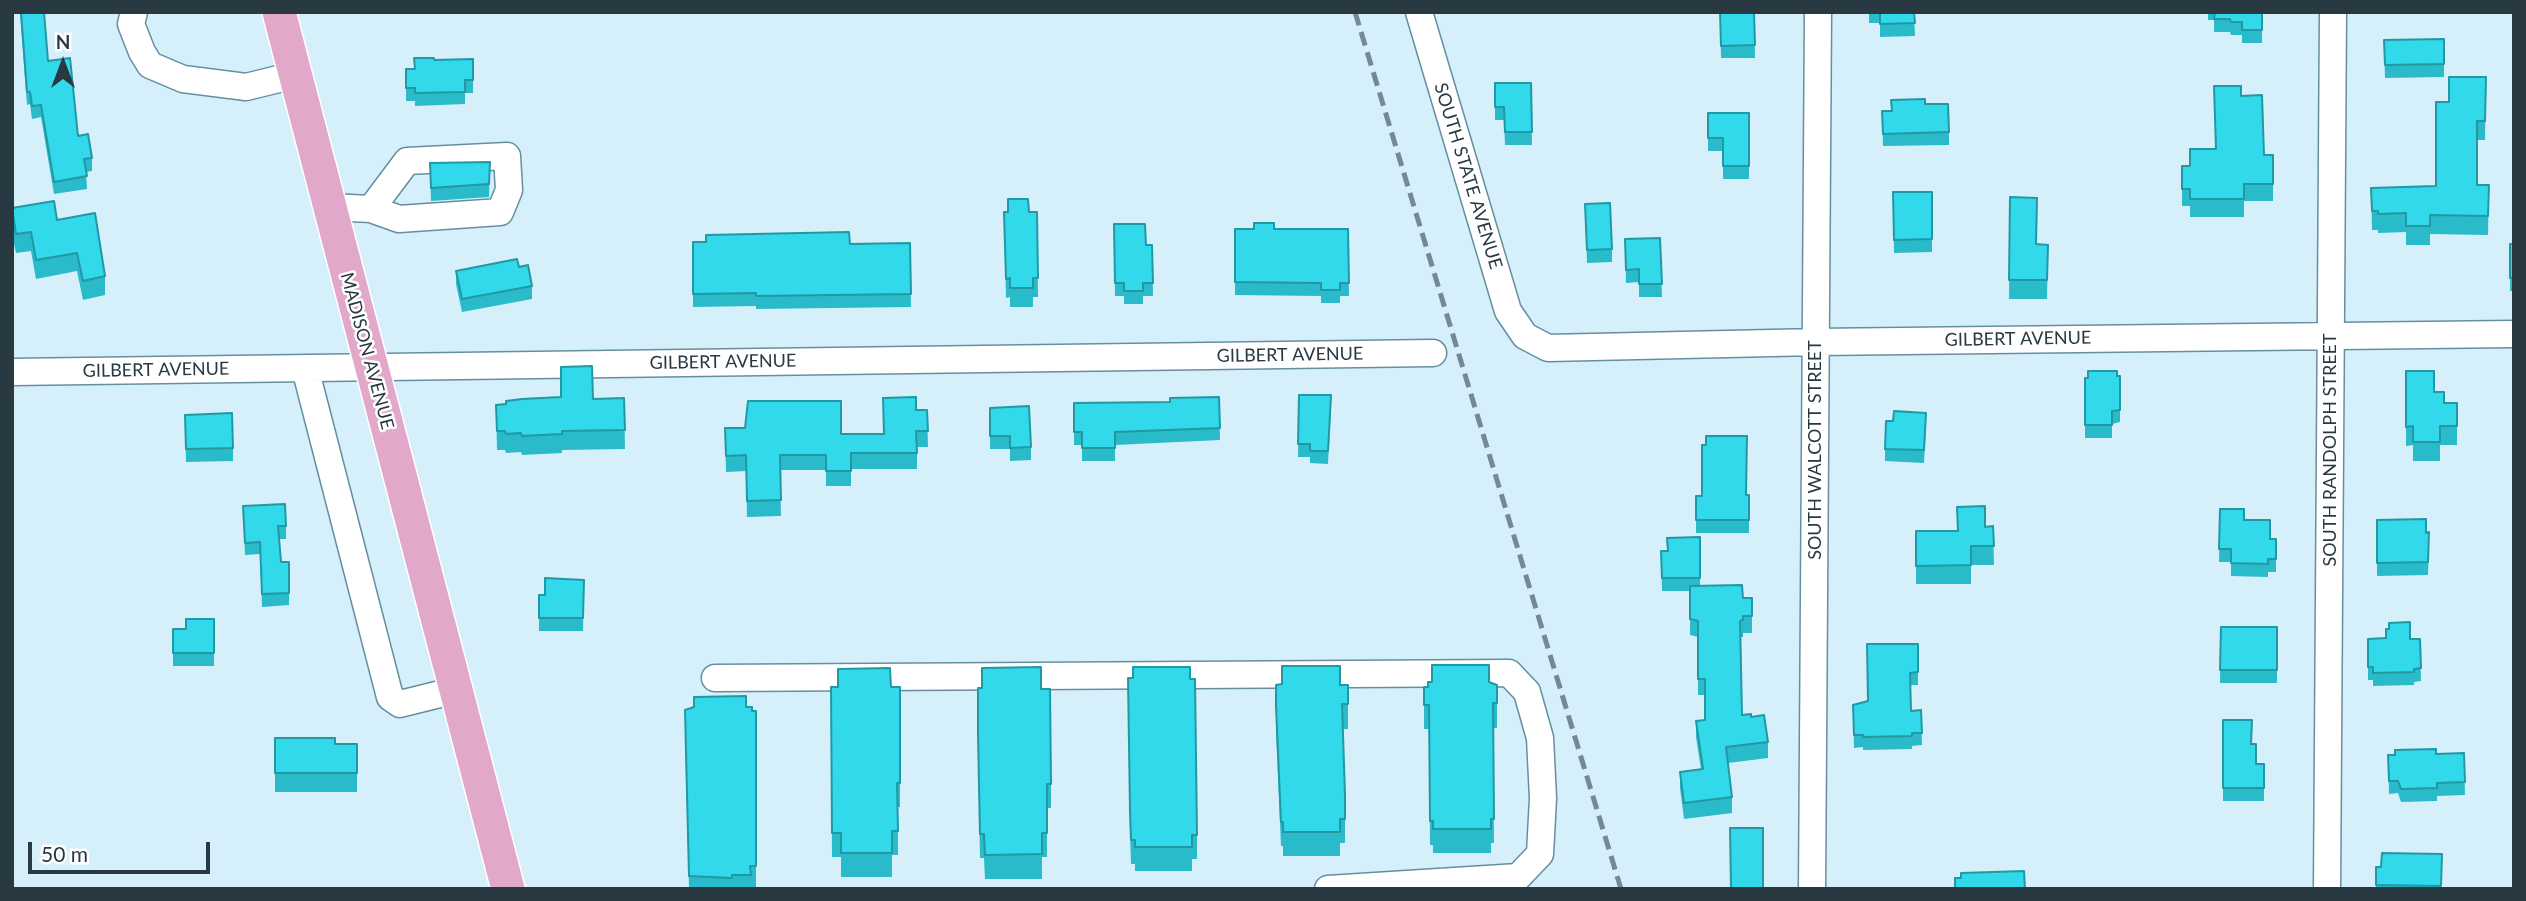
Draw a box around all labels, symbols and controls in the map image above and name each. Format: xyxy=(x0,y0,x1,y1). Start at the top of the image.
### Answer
north arrow xyxy=(28,28,98,98)
text: N xyxy=(56,30,70,53)
street label: SOUTH STATE AVENUE xyxy=(1429,80,1507,272)
street label: MADISON AVENUE xyxy=(336,270,398,432)
street label: GILBERT AVENUE xyxy=(1944,327,2092,351)
street label: SOUTH RANDOLPH STREET xyxy=(2319,333,2341,567)
street label: SOUTH WALCOTT STREET xyxy=(1804,340,1826,560)
street label: GILBERT AVENUE xyxy=(1216,343,1364,367)
street label: GILBERT AVENUE xyxy=(649,350,797,374)
street label: GILBERT AVENUE xyxy=(82,358,230,382)
scale bar xyxy=(32,828,214,872)
text: 50 m xyxy=(41,841,88,866)

